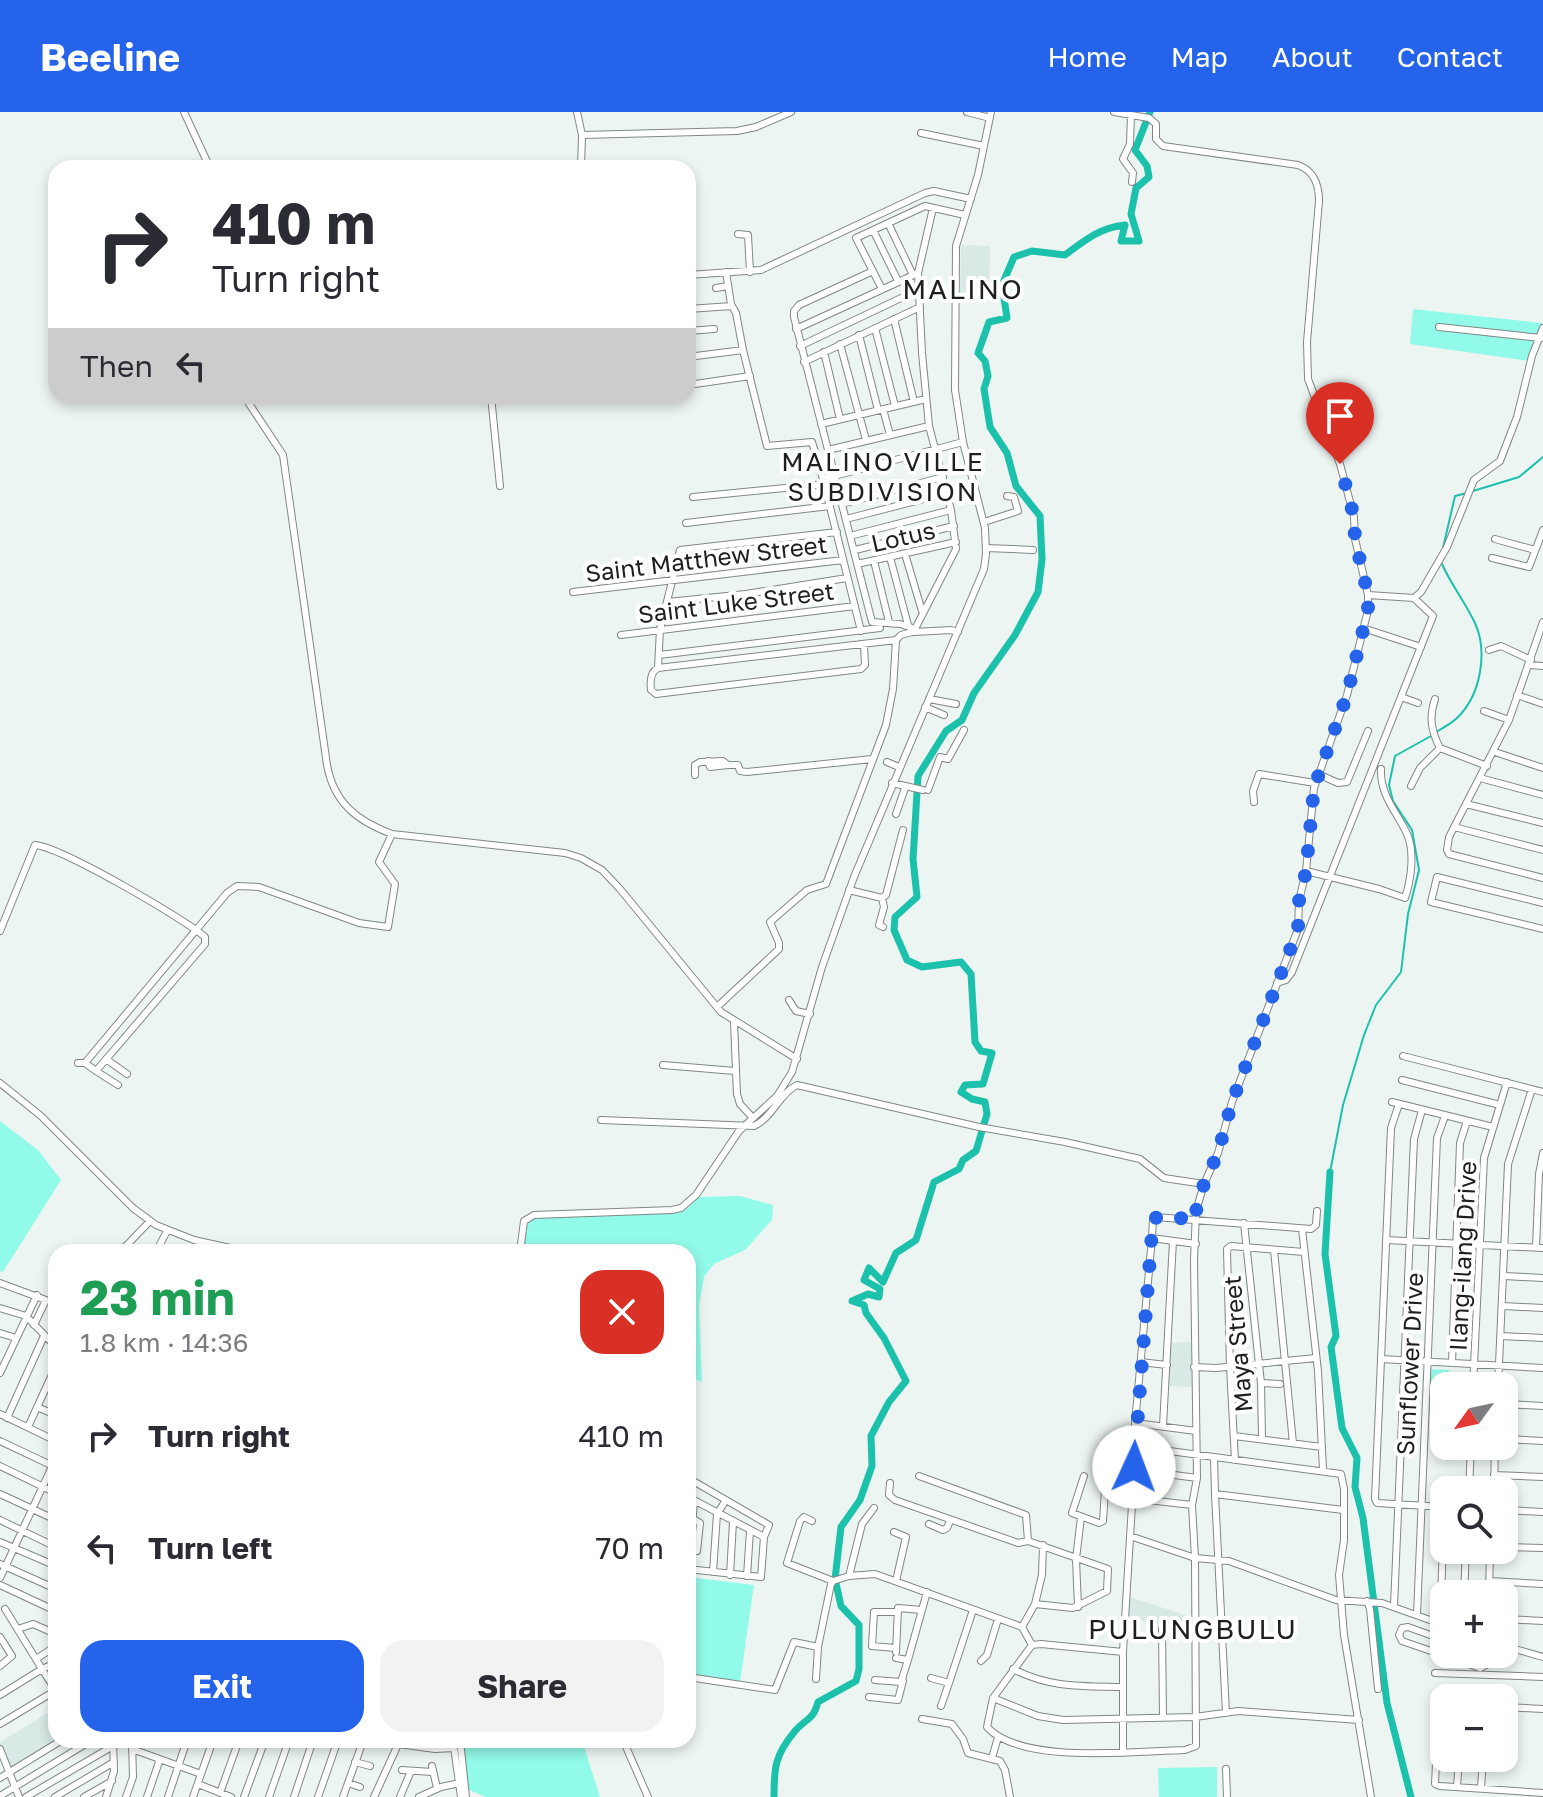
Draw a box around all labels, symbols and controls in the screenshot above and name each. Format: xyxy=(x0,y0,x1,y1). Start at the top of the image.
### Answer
text: Beeline xyxy=(40,34,180,79)
text: Home xyxy=(1048,40,1127,73)
text: Map xyxy=(1171,40,1228,73)
text: About xyxy=(1272,40,1353,73)
text: Contact xyxy=(1397,40,1503,73)
text: 410 m xyxy=(212,189,375,256)
icon: right xyxy=(80,192,184,296)
text: Turn right xyxy=(212,257,380,300)
district label: MALINO xyxy=(902,272,1024,305)
icon: left xyxy=(169,344,213,388)
text: Then xyxy=(80,348,153,384)
pin xyxy=(1306,382,1374,464)
icon: arrive xyxy=(1318,394,1362,438)
district label: MALINO VILLE SUBDIVISION xyxy=(781,446,985,507)
street label: Lotus xyxy=(868,515,938,557)
street label: Saint Matthew Street xyxy=(583,529,829,587)
street label: Saint Luke Street xyxy=(636,576,836,628)
street label: Ilang-ilang Drive xyxy=(1443,1160,1481,1352)
text: 23 min xyxy=(80,1268,235,1326)
button: close xyxy=(580,1270,664,1354)
street label: Sunflower Drive xyxy=(1390,1272,1428,1456)
street label: Maya Street xyxy=(1217,1274,1257,1414)
text: 1.8 km · 14:36 xyxy=(80,1327,248,1358)
north arrow xyxy=(1430,1372,1518,1460)
map controls xyxy=(1430,1372,1518,1772)
icon: right xyxy=(80,1414,124,1458)
text: Turn right xyxy=(148,1418,290,1454)
text: 410 m xyxy=(579,1418,664,1454)
position arrow xyxy=(1092,1425,1176,1509)
button: search xyxy=(1430,1476,1518,1564)
icon: left xyxy=(80,1526,124,1570)
text: Turn left xyxy=(148,1530,273,1566)
text: 70 m xyxy=(595,1530,664,1566)
button: + xyxy=(1430,1580,1518,1668)
district label: PULUNGBULU xyxy=(1088,1612,1298,1645)
button: Exit xyxy=(80,1640,364,1732)
button: Share xyxy=(380,1640,664,1732)
button: − xyxy=(1430,1684,1518,1772)

